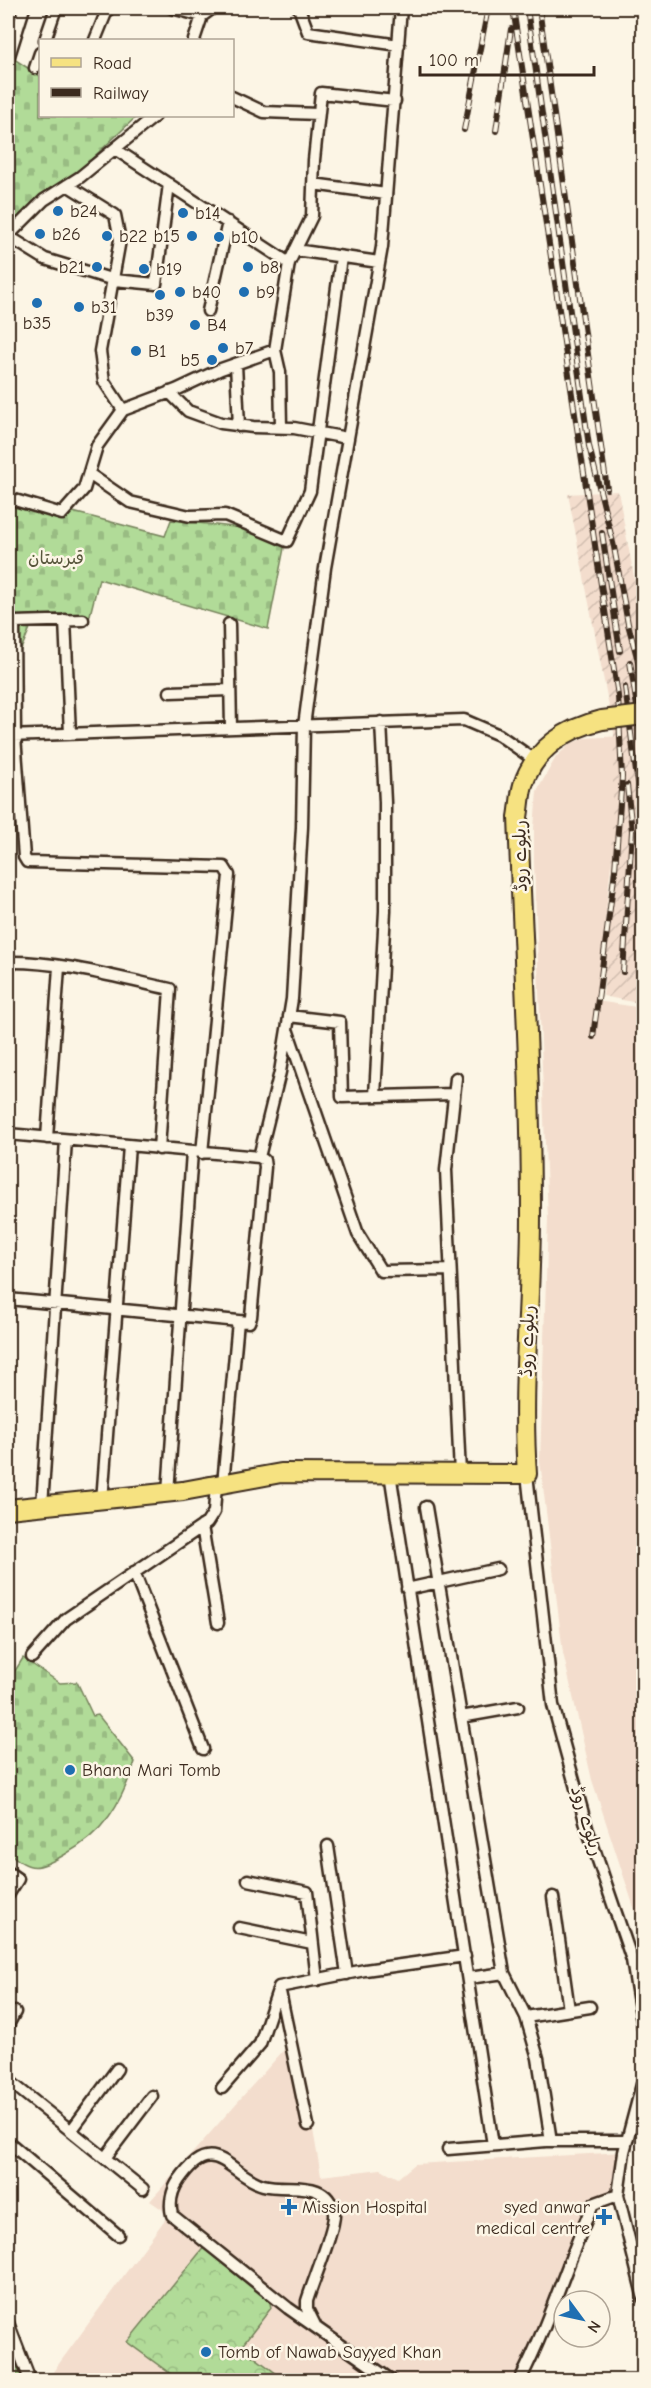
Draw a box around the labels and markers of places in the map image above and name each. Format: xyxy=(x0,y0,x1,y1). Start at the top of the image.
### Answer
place label: b24 xyxy=(70,201,98,222)
place label: b14 xyxy=(195,203,220,224)
marker: b24 xyxy=(51,204,65,218)
marker: b14 xyxy=(176,206,190,220)
place label: b26 xyxy=(52,224,81,245)
place label: b22 xyxy=(119,226,147,247)
place label: b15 xyxy=(153,226,180,247)
marker: b26 xyxy=(33,227,47,241)
place label: b10 xyxy=(231,227,259,248)
marker: b22 xyxy=(100,229,114,243)
marker: b15 xyxy=(185,229,199,243)
marker: b10 xyxy=(212,230,226,244)
place label: b21 xyxy=(59,257,85,278)
place label: b8 xyxy=(260,257,279,278)
place label: b19 xyxy=(156,259,182,280)
marker: b21 xyxy=(90,260,104,274)
marker: b8 xyxy=(241,260,255,274)
marker: b19 xyxy=(137,262,151,276)
place label: b40 xyxy=(192,282,221,303)
place label: b9 xyxy=(256,282,275,303)
marker: b40 xyxy=(173,285,187,299)
marker: b9 xyxy=(237,285,251,299)
marker: b39 xyxy=(153,288,167,302)
marker: b35 xyxy=(30,296,44,310)
place label: b31 xyxy=(91,297,117,318)
marker: b31 xyxy=(72,300,86,314)
place label: b39 xyxy=(146,305,174,326)
place label: b35 xyxy=(23,313,51,334)
place label: B4 xyxy=(207,315,227,336)
marker: B4 xyxy=(188,318,202,332)
place label: b7 xyxy=(235,338,254,359)
place label: B1 xyxy=(148,341,166,362)
marker: b7 xyxy=(216,341,230,355)
marker: B1 xyxy=(129,344,143,358)
place label: b5 xyxy=(181,350,200,371)
marker: b5 xyxy=(205,353,219,367)
place label: Bhana Mari Tomb xyxy=(82,1760,221,1781)
marker: Bhana Mari Tomb xyxy=(63,1763,77,1777)
place label: Mission Hospital xyxy=(302,2197,427,2218)
place label: syed anwar medical centre xyxy=(476,2197,591,2239)
marker: Mission Hospital xyxy=(280,2198,298,2216)
marker: syed anwar medical centre xyxy=(595,2208,613,2226)
place label: Tomb of Nawab Sayyed Khan xyxy=(218,2342,441,2363)
marker: Tomb of Nawab Sayyed Khan xyxy=(199,2345,213,2359)

